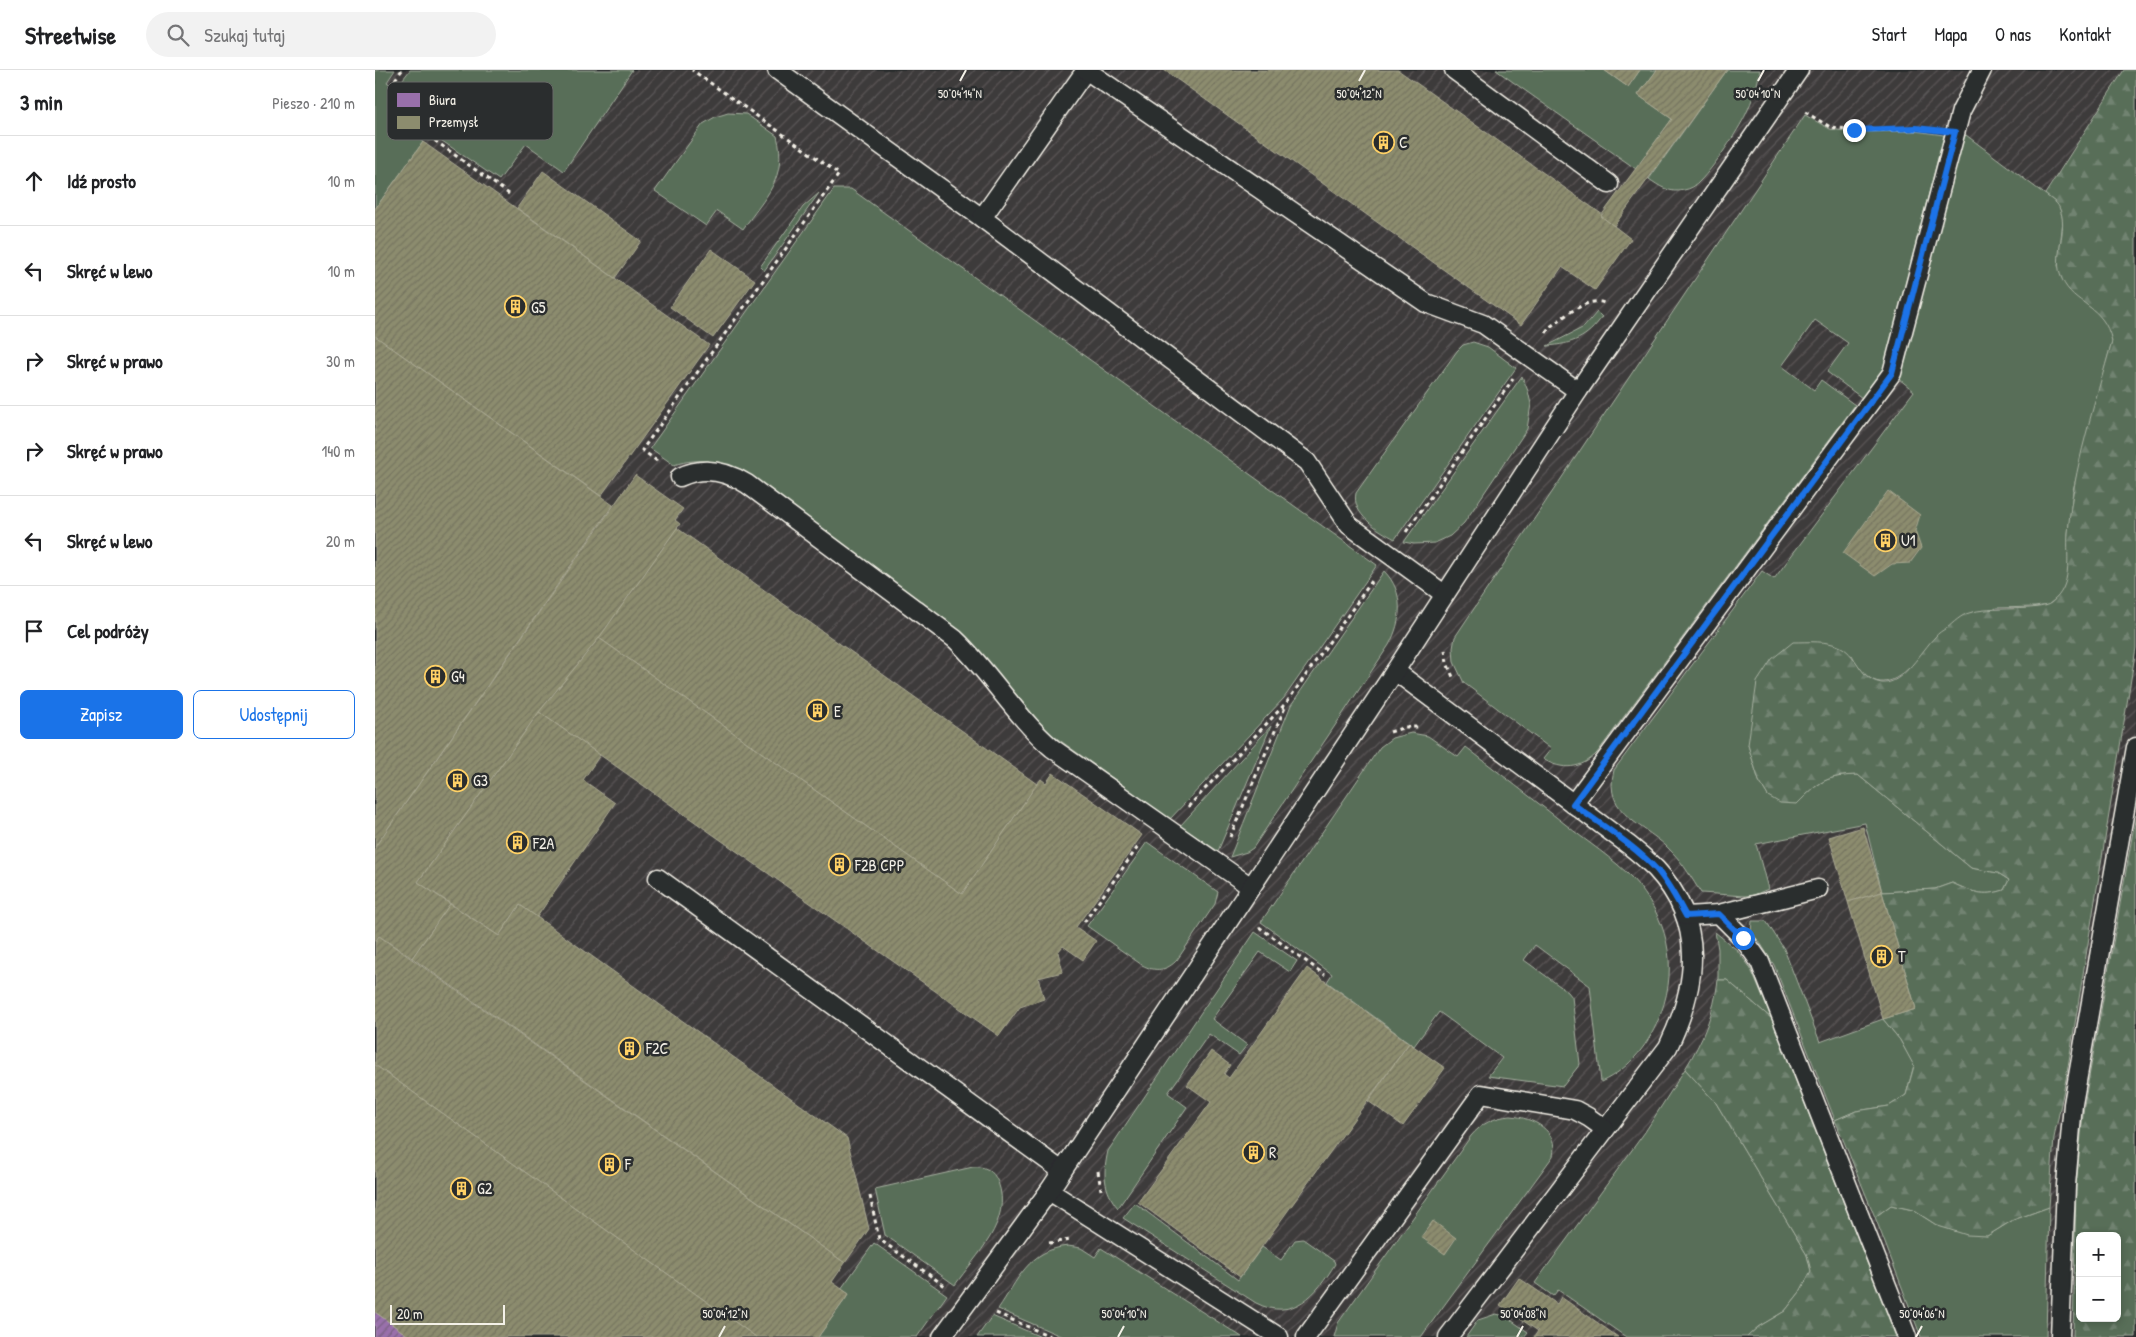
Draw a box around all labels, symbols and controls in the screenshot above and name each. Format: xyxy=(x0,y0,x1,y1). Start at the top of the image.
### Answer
search box xyxy=(146,12,496,57)
text: Streetwise xyxy=(25,19,116,51)
icon: search xyxy=(164,21,192,49)
text: Szukaj tutaj xyxy=(204,22,285,48)
text: Start xyxy=(1872,22,1906,47)
text: Mapa xyxy=(1934,22,1967,47)
text: O nas xyxy=(1995,22,2031,47)
text: Kontakt xyxy=(2059,22,2111,47)
legend xyxy=(387,82,553,140)
text: 50°04'14"N xyxy=(938,85,982,102)
text: 50°04'12"N xyxy=(1336,85,1382,102)
text: 50°04'10"N xyxy=(1736,85,1780,102)
text: 3 min xyxy=(20,88,63,117)
text: Biura xyxy=(429,90,456,109)
text: Pieszo · 210 m xyxy=(272,92,355,114)
text: Przemysł xyxy=(429,112,479,132)
route end xyxy=(1843,119,1866,142)
building icon: C xyxy=(1371,130,1395,154)
place label: C xyxy=(1399,131,1408,153)
icon: ahead xyxy=(20,167,48,195)
text: Idź prosto xyxy=(67,168,136,194)
text: 10 m xyxy=(327,170,355,192)
icon: left xyxy=(20,257,48,285)
text: Skręć w lewo xyxy=(67,258,152,284)
text: 10 m xyxy=(327,260,355,282)
building icon: G5 xyxy=(503,295,527,319)
place label: G5 xyxy=(531,296,546,318)
icon: right xyxy=(20,347,48,375)
text: Skręć w prawo xyxy=(67,348,163,374)
text: 30 m xyxy=(326,350,355,372)
icon: right xyxy=(20,437,48,465)
text: Skręć w prawo xyxy=(67,438,163,464)
text: 140 m xyxy=(321,440,355,462)
icon: left xyxy=(20,527,48,555)
text: Skręć w lewo xyxy=(67,528,152,554)
building icon: U1 xyxy=(1873,528,1897,552)
place label: U1 xyxy=(1901,529,1916,551)
text: 20 m xyxy=(326,530,355,552)
icon: arrive xyxy=(20,617,48,645)
text: Cel podróży xyxy=(67,618,149,644)
building icon: G4 xyxy=(423,664,447,688)
place label: G4 xyxy=(451,665,465,687)
button: Zapisz xyxy=(20,690,183,739)
button: Udostępnij xyxy=(193,690,355,739)
building icon: E xyxy=(806,699,830,723)
place label: E xyxy=(834,700,841,722)
building icon: G3 xyxy=(445,768,469,792)
place label: G3 xyxy=(473,769,488,791)
building icon: F2A xyxy=(505,831,529,855)
place label: F2A xyxy=(532,832,554,854)
building icon: F2B CPP xyxy=(827,853,851,877)
place label: F2B CPP xyxy=(854,854,904,876)
route start xyxy=(1732,927,1755,950)
building icon: T xyxy=(1870,944,1894,968)
place label: T xyxy=(1898,945,1906,967)
building icon: F2C xyxy=(618,1036,642,1060)
place label: F2C xyxy=(645,1037,668,1059)
building icon: R xyxy=(1241,1140,1265,1164)
place label: R xyxy=(1269,1141,1276,1163)
building icon: F xyxy=(597,1152,621,1176)
place label: F xyxy=(624,1153,632,1175)
building icon: G2 xyxy=(449,1176,473,1200)
place label: G2 xyxy=(477,1177,493,1199)
map controls xyxy=(2076,1232,2121,1322)
button: + xyxy=(2076,1232,2121,1277)
button: − xyxy=(2076,1277,2121,1322)
scale bar xyxy=(390,1302,505,1325)
text: 20 m xyxy=(397,1304,423,1323)
text: 50°04'12"N xyxy=(702,1305,748,1322)
text: 50°04'10"N xyxy=(1102,1305,1146,1322)
text: 50°04'08"N xyxy=(1500,1305,1546,1322)
text: 50°04'06"N xyxy=(1899,1305,1945,1322)

